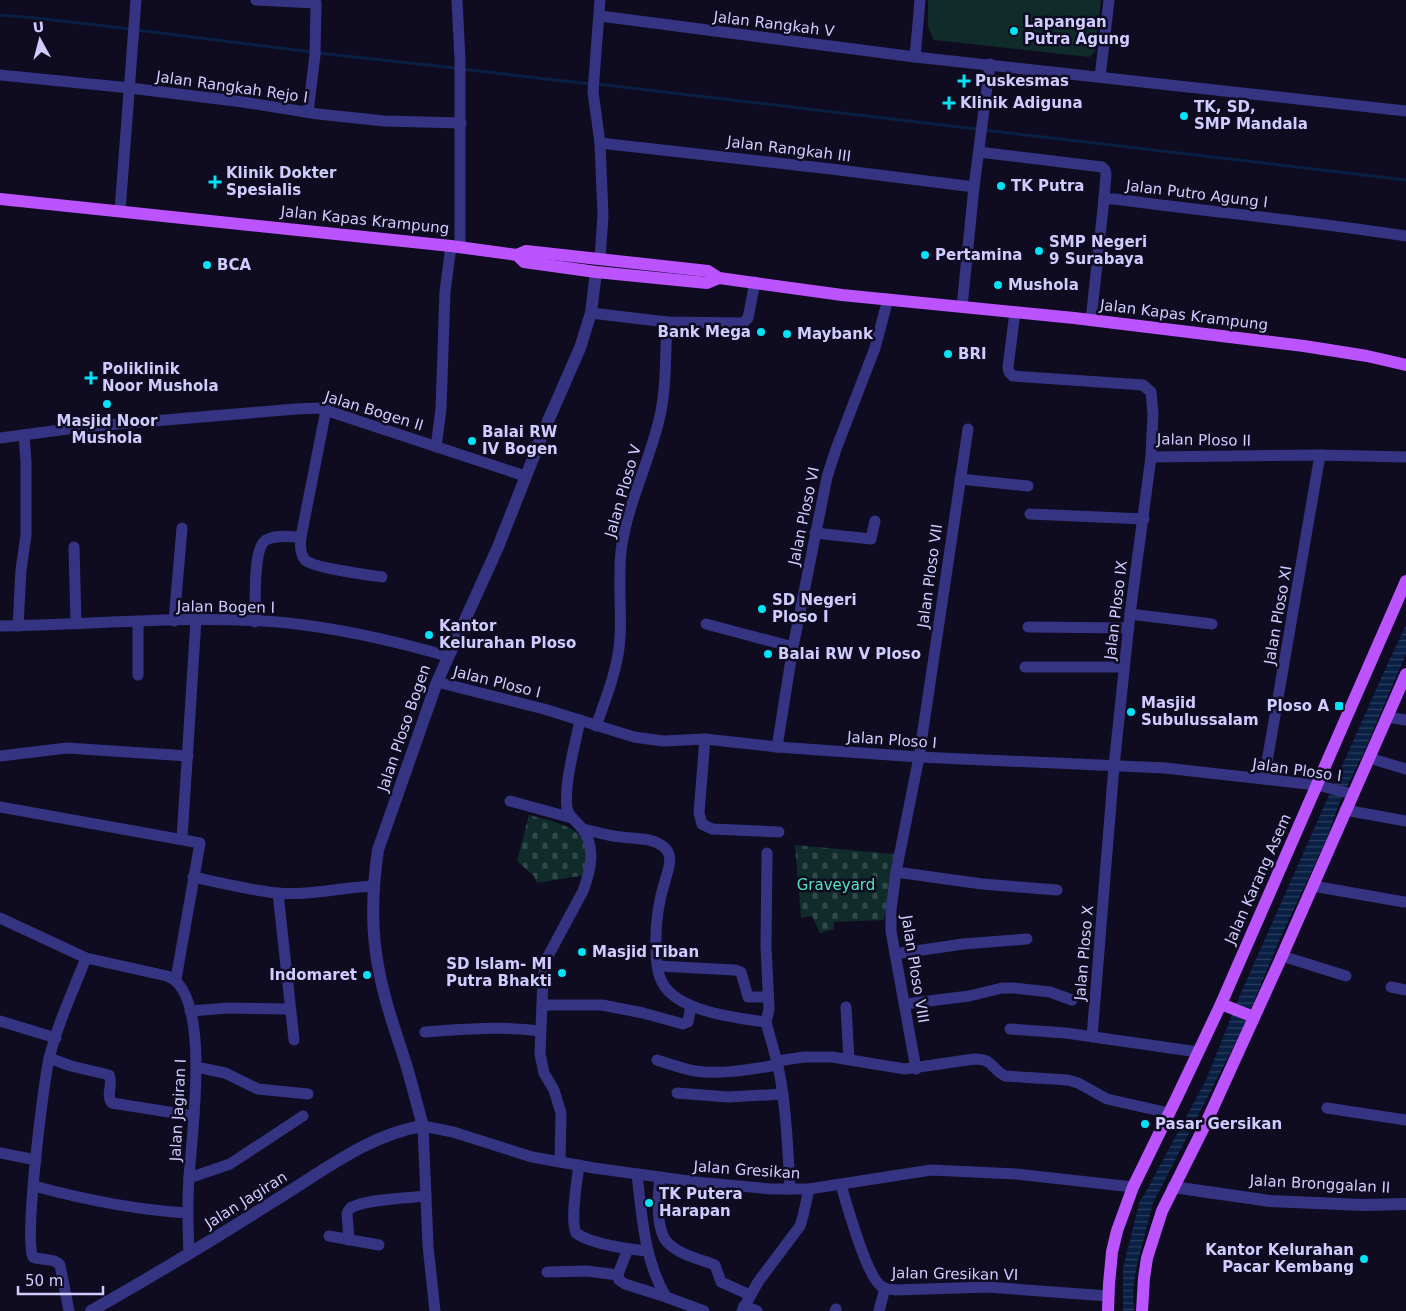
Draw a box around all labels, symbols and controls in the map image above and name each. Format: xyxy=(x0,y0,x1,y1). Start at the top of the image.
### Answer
street label: Jalan Rangkah V xyxy=(712,8,836,40)
place label: Lapangan Putra Agung xyxy=(1024,13,1130,48)
north arrow xyxy=(15,15,65,65)
text: U xyxy=(32,18,45,36)
marker: Lapangan Putra Agung xyxy=(1008,25,1020,37)
street label: Jalan Rangkah Rejo I xyxy=(154,67,309,107)
place label: Puskesmas xyxy=(975,72,1069,90)
marker: Puskesmas xyxy=(957,74,971,88)
place label: Klinik Adiguna xyxy=(960,94,1083,112)
marker: Klinik Adiguna xyxy=(942,96,956,110)
place label: TK, SD, SMP Mandala xyxy=(1194,98,1308,133)
marker: TK, SD, SMP Mandala xyxy=(1178,110,1190,122)
street label: Jalan Rangkah III xyxy=(725,132,852,166)
place label: Klinik Dokter Spesialis xyxy=(226,164,337,199)
marker: Klinik Dokter Spesialis xyxy=(208,175,222,189)
street label: Jalan Putro Agung I xyxy=(1124,176,1269,212)
place label: TK Putra xyxy=(1011,177,1084,195)
marker: TK Putra xyxy=(995,180,1007,192)
street label: Jalan Kapas Krampung xyxy=(279,202,450,238)
place label: SMP Negeri 9 Surabaya xyxy=(1049,233,1147,268)
marker: SMP Negeri 9 Surabaya xyxy=(1033,245,1045,257)
place label: Pertamina xyxy=(935,246,1022,264)
marker: Pertamina xyxy=(919,249,931,261)
place label: BCA xyxy=(217,256,251,274)
marker: BCA xyxy=(201,259,213,271)
place label: Mushola xyxy=(1008,276,1079,294)
marker: Mushola xyxy=(992,279,1004,291)
street label: Jalan Kapas Krampung xyxy=(1098,296,1269,334)
place label: Bank Mega xyxy=(658,323,751,341)
place label: Maybank xyxy=(797,325,874,343)
marker: Bank Mega xyxy=(755,326,767,338)
marker: Maybank xyxy=(781,328,793,340)
place label: BRI xyxy=(958,345,987,363)
marker: BRI xyxy=(942,348,954,360)
place label: Poliklinik Noor Mushola xyxy=(102,360,219,395)
marker: Poliklinik Noor Mushola xyxy=(84,371,98,385)
street label: Jalan Bogen II xyxy=(321,387,426,435)
marker: Masjid Noor Mushola xyxy=(101,398,113,410)
place label: Masjid Noor Mushola xyxy=(57,412,158,447)
place label: Balai RW IV Bogen xyxy=(482,423,558,458)
street label: Jalan Ploso II xyxy=(1156,430,1251,450)
marker: Balai RW IV Bogen xyxy=(466,435,478,447)
street label: Jalan Ploso V xyxy=(601,442,645,540)
street label: Jalan Ploso VI xyxy=(785,465,823,568)
street label: Jalan Ploso VII xyxy=(914,523,946,630)
street label: Jalan Ploso IX xyxy=(1101,559,1131,662)
street label: Jalan Ploso XI xyxy=(1260,564,1296,667)
place label: SD Negeri Ploso I xyxy=(772,591,857,626)
street label: Jalan Bogen I xyxy=(176,597,275,617)
marker: SD Negeri Ploso I xyxy=(756,603,768,615)
place label: Kantor Kelurahan Ploso xyxy=(439,617,576,652)
marker: Kantor Kelurahan Ploso xyxy=(423,629,435,641)
place label: Balai RW V Ploso xyxy=(778,645,921,663)
marker: Balai RW V Ploso xyxy=(762,648,774,660)
street label: Jalan Ploso Bogen xyxy=(373,662,434,795)
street label: Jalan Ploso I xyxy=(450,662,543,702)
place label: Masjid Subulussalam xyxy=(1141,694,1259,729)
place label: Ploso A xyxy=(1266,697,1329,715)
marker: Ploso A xyxy=(1333,700,1345,712)
marker: Masjid Subulussalam xyxy=(1125,706,1137,718)
street label: Jalan Ploso I xyxy=(846,728,937,752)
street label: Jalan Ploso I xyxy=(1250,755,1343,785)
street label: Jalan Karang Asem xyxy=(1221,811,1295,948)
park label: Graveyard xyxy=(797,876,875,894)
street label: Jalan Ploso X xyxy=(1071,905,1097,1002)
street label: Jalan Ploso VIII xyxy=(897,913,932,1024)
place label: Masjid Tiban xyxy=(592,943,699,961)
marker: Masjid Tiban xyxy=(576,946,588,958)
place label: SD Islam- MI Putra Bhakti xyxy=(446,955,552,990)
place label: Indomaret xyxy=(269,966,357,984)
marker: SD Islam- MI Putra Bhakti xyxy=(556,967,568,979)
marker: Indomaret xyxy=(361,969,373,981)
street label: Jalan Jagiran I xyxy=(166,1058,190,1163)
place label: Pasar Gersikan xyxy=(1155,1115,1282,1133)
marker: Pasar Gersikan xyxy=(1139,1118,1151,1130)
street label: Jalan Gresikan xyxy=(692,1157,801,1183)
street label: Jalan Jagiran xyxy=(201,1168,290,1233)
street label: Jalan Bronggalan II xyxy=(1248,1171,1391,1197)
place label: TK Putera Harapan xyxy=(659,1185,743,1220)
marker: TK Putera Harapan xyxy=(643,1197,655,1209)
place label: Kantor Kelurahan Pacar Kembang xyxy=(1205,1241,1354,1276)
marker: Kantor Kelurahan Pacar Kembang xyxy=(1358,1253,1370,1265)
scale bar xyxy=(18,1264,102,1296)
street label: Jalan Gresikan VI xyxy=(891,1264,1018,1284)
text: 50 m xyxy=(25,1272,63,1290)

